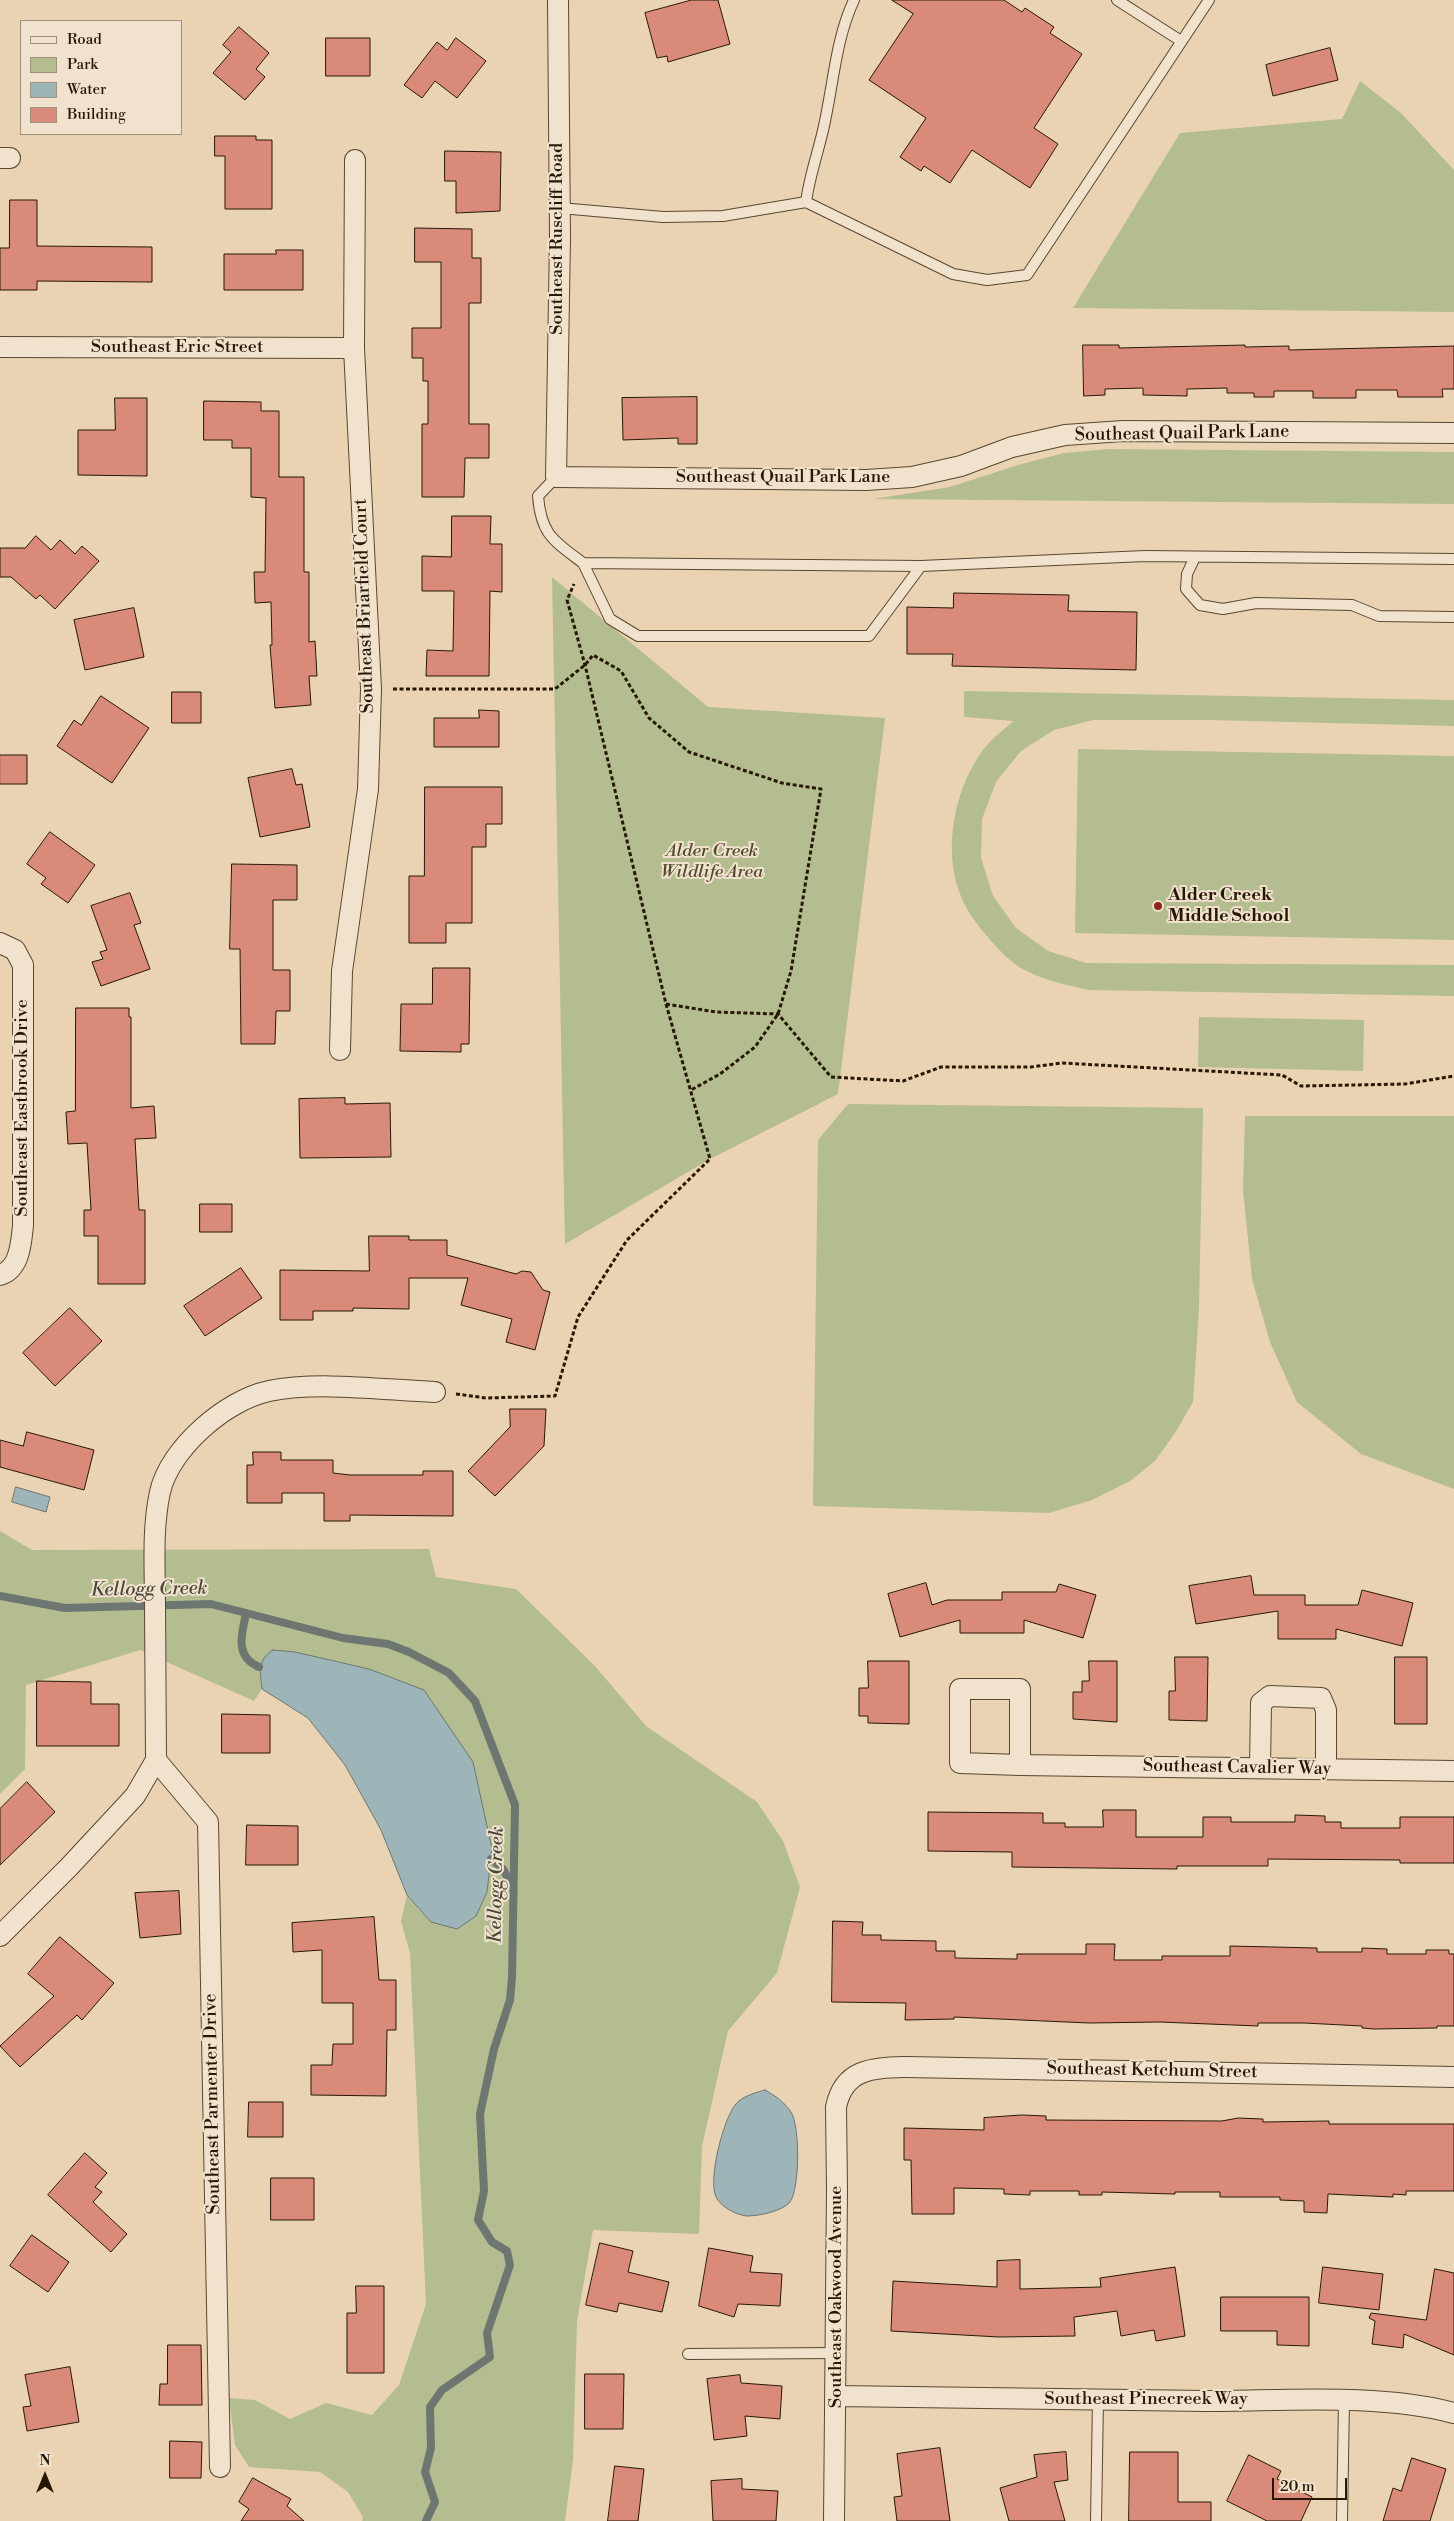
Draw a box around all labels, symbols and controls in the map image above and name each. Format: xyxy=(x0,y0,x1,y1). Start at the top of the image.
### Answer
legend xyxy=(20,20,182,135)
text: Road xyxy=(67,30,102,49)
text: Park xyxy=(67,55,98,74)
text: Water xyxy=(67,80,106,99)
text: Building xyxy=(67,105,126,124)
street label: Southeast Ruscliff Road xyxy=(547,143,569,335)
street label: Southeast Eric Street xyxy=(91,337,263,359)
street label: Southeast Quail Park Lane xyxy=(1074,421,1290,447)
street label: Southeast Quail Park Lane xyxy=(676,467,890,489)
street label: Southeast Briarfield Court xyxy=(350,498,380,714)
park label: Alder Creek Wildlife Area xyxy=(661,841,763,884)
place label: Alder Creek Middle School xyxy=(1168,885,1289,928)
marker: Alder Creek Middle School xyxy=(1152,900,1164,912)
street label: Southeast Eastbrook Drive xyxy=(12,999,34,1217)
water label: Kellogg Creek xyxy=(90,1578,208,1602)
street label: Southeast Cavalier Way xyxy=(1143,1756,1331,1780)
water label: Kellogg Creek xyxy=(485,1826,509,1944)
street label: Southeast Parmenter Drive xyxy=(200,1993,226,2215)
street label: Southeast Ketchum Street xyxy=(1046,2058,1258,2084)
street label: Southeast Oakwood Avenue xyxy=(826,2186,848,2408)
street label: Southeast Pinecreek Way xyxy=(1044,2389,1248,2411)
north arrow xyxy=(20,2451,70,2501)
text: N xyxy=(39,2452,51,2470)
scale bar xyxy=(1274,2468,1349,2500)
text: 20 m xyxy=(1280,2477,1315,2496)

